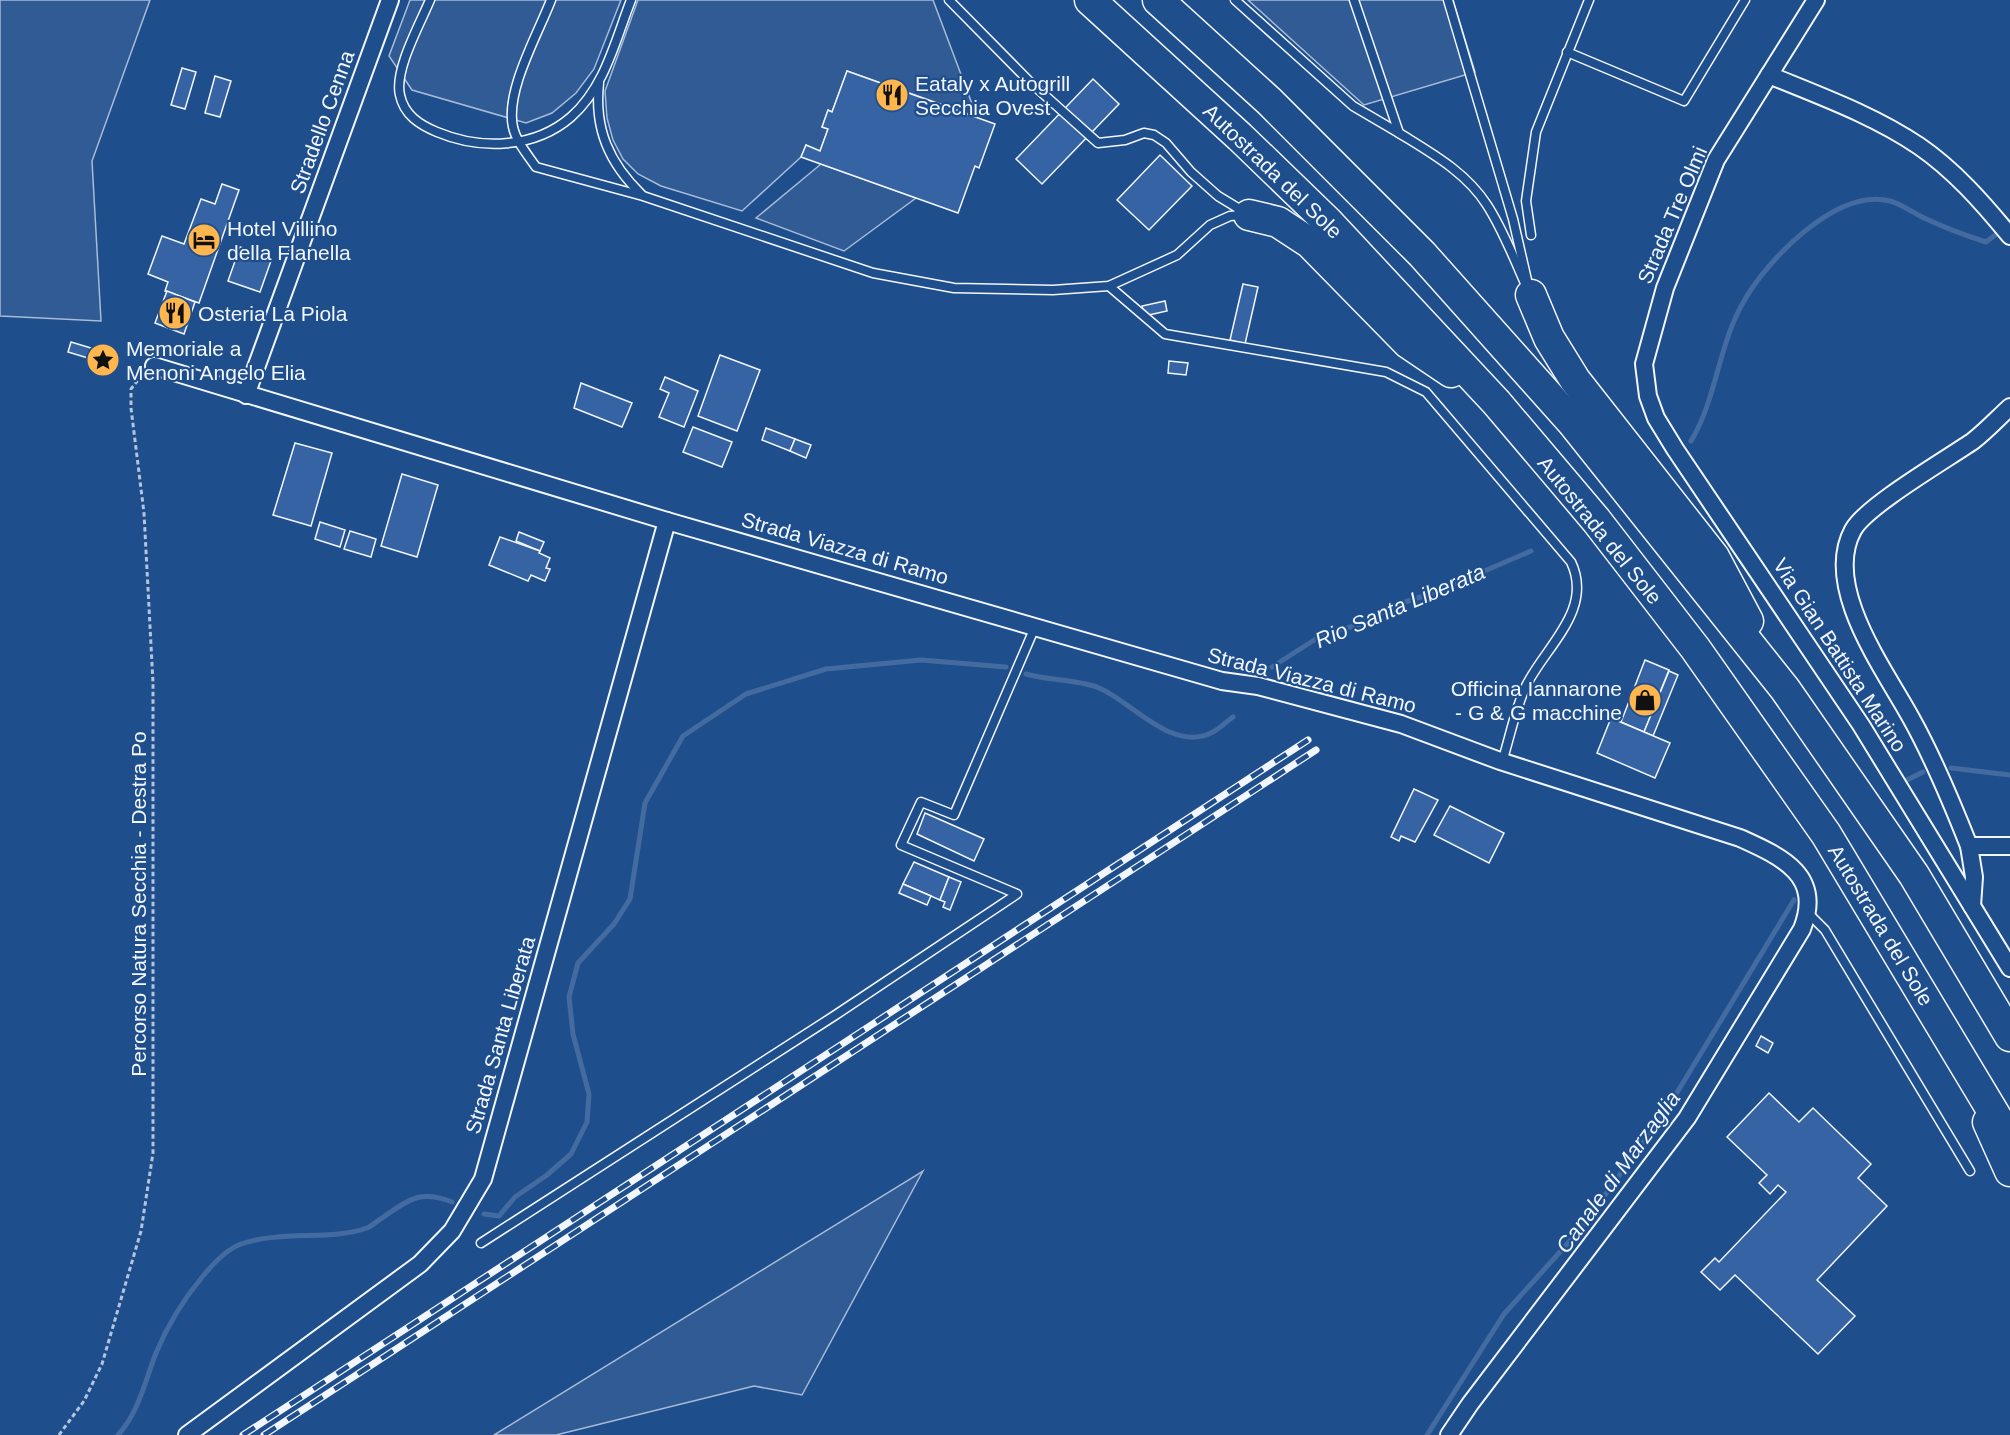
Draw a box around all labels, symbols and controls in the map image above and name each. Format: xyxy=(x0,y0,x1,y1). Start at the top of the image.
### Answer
street label: Stradello Cenna xyxy=(285,47,359,197)
place label: Eataly x Autogrill Secchia Ovest xyxy=(915,72,1070,119)
restaurant icon: Eataly x Autogrill Secchia Ovest xyxy=(874,77,910,113)
street label: Autostrada del Sole xyxy=(1199,99,1347,243)
street label: Strada Tre Olmi xyxy=(1633,143,1711,287)
place label: Hotel Villino della Flanella xyxy=(227,217,351,264)
hotel icon: Hotel Villino della Flanella xyxy=(186,222,222,258)
restaurant icon: Osteria La Piola xyxy=(157,295,193,331)
place label: Osteria La Piola xyxy=(198,302,348,325)
place label: Memoriale a Menoni Angelo Elia xyxy=(126,337,306,384)
place icon: Memoriale a Menoni Angelo Elia xyxy=(85,342,121,378)
street label: Autostrada del Sole xyxy=(1533,452,1667,608)
street label: Strada Viazza di Ramo xyxy=(739,507,951,589)
street label: Via Gian Battista Marino xyxy=(1769,554,1911,756)
water label: Rio Santa Liberata xyxy=(1311,559,1489,653)
street label: Strada Viazza di Ramo xyxy=(1205,643,1419,717)
place label: Officina Iannarone - G & G macchine xyxy=(1451,677,1622,724)
shop icon: Officina Iannarone - G & G macchine xyxy=(1627,682,1663,718)
street label: Percorso Natura Secchia - Destra Po xyxy=(127,731,150,1077)
street label: Autostrada del Sole xyxy=(1824,841,1938,1009)
street label: Strada Santa Liberata xyxy=(461,933,539,1136)
water label: Canale di Marzaglia xyxy=(1551,1086,1685,1258)

